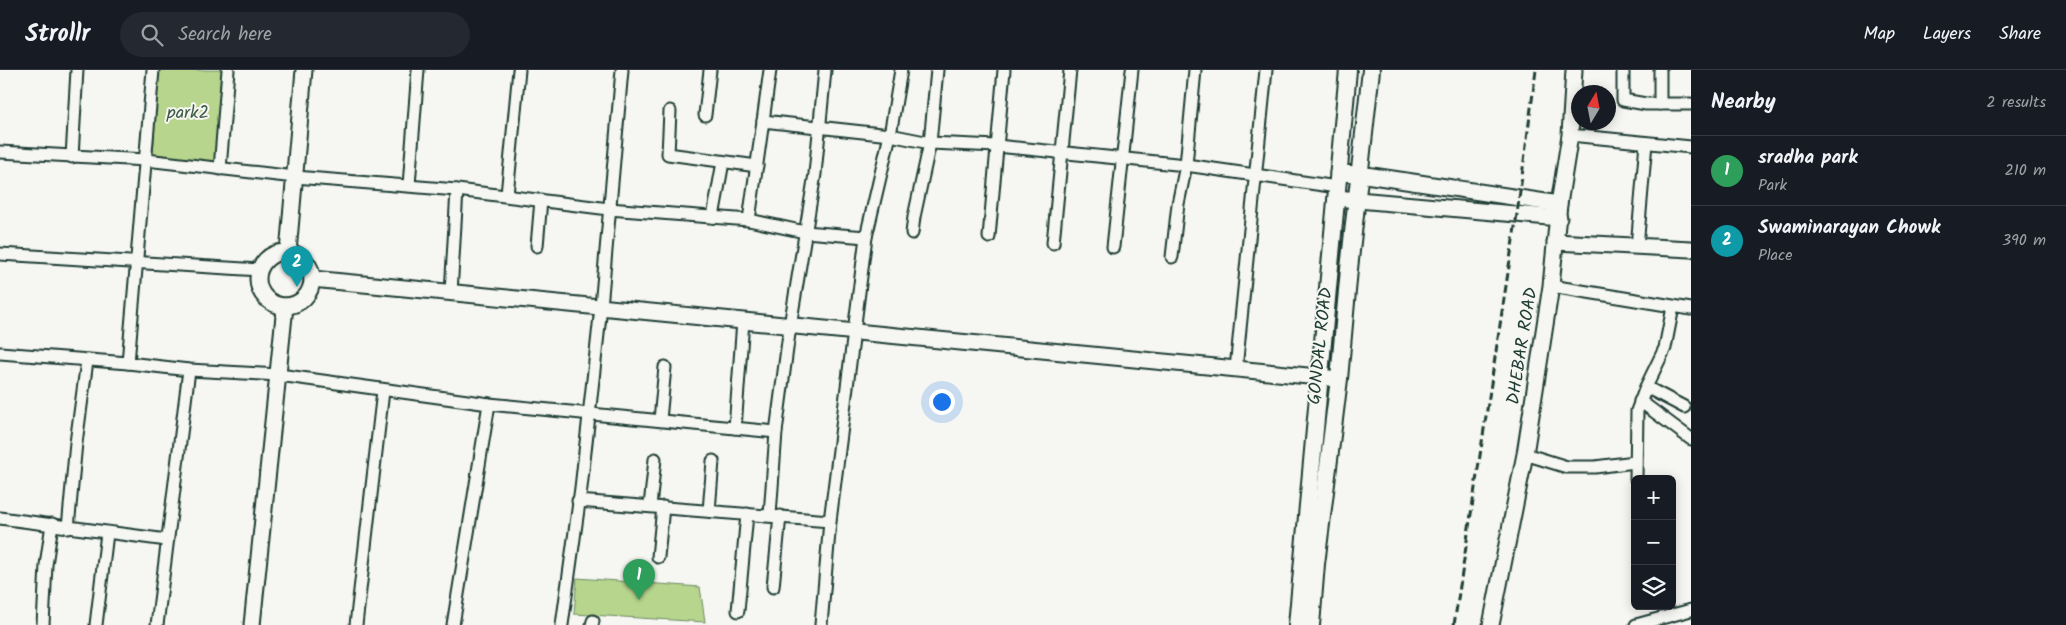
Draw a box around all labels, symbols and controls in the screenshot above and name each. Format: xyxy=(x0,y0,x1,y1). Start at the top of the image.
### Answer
search box xyxy=(120,12,470,57)
text: Strollr xyxy=(25,15,90,54)
text: Search here xyxy=(178,20,272,50)
text: Map xyxy=(1864,20,1895,49)
text: Layers xyxy=(1923,20,1971,49)
text: Share xyxy=(1999,20,2041,49)
icon: search xyxy=(138,21,166,49)
north arrow xyxy=(1571,85,1616,130)
text: Nearby xyxy=(1711,86,1776,119)
text: 2 results xyxy=(1986,90,2046,115)
park label: park2 xyxy=(166,99,209,128)
text: sradha park xyxy=(1758,143,1858,173)
text: 1 xyxy=(1725,158,1729,183)
text: 210 m xyxy=(2005,158,2046,183)
text: Park xyxy=(1758,173,1787,198)
text: Swaminarayan Chowk xyxy=(1758,213,1940,243)
text: 2 xyxy=(1722,228,1732,253)
text: 390 m xyxy=(2002,228,2046,253)
text: Place xyxy=(1758,243,1792,268)
pin: 2 xyxy=(281,246,313,287)
street label: GONDAL ROAD xyxy=(1300,285,1342,406)
street label: DHEBAR ROAD xyxy=(1499,285,1547,407)
your location xyxy=(929,389,955,415)
map controls xyxy=(1631,475,1676,610)
button: + xyxy=(1631,475,1676,520)
button: − xyxy=(1631,520,1676,565)
pin: 1 xyxy=(623,559,655,600)
button: layers xyxy=(1631,565,1676,610)

